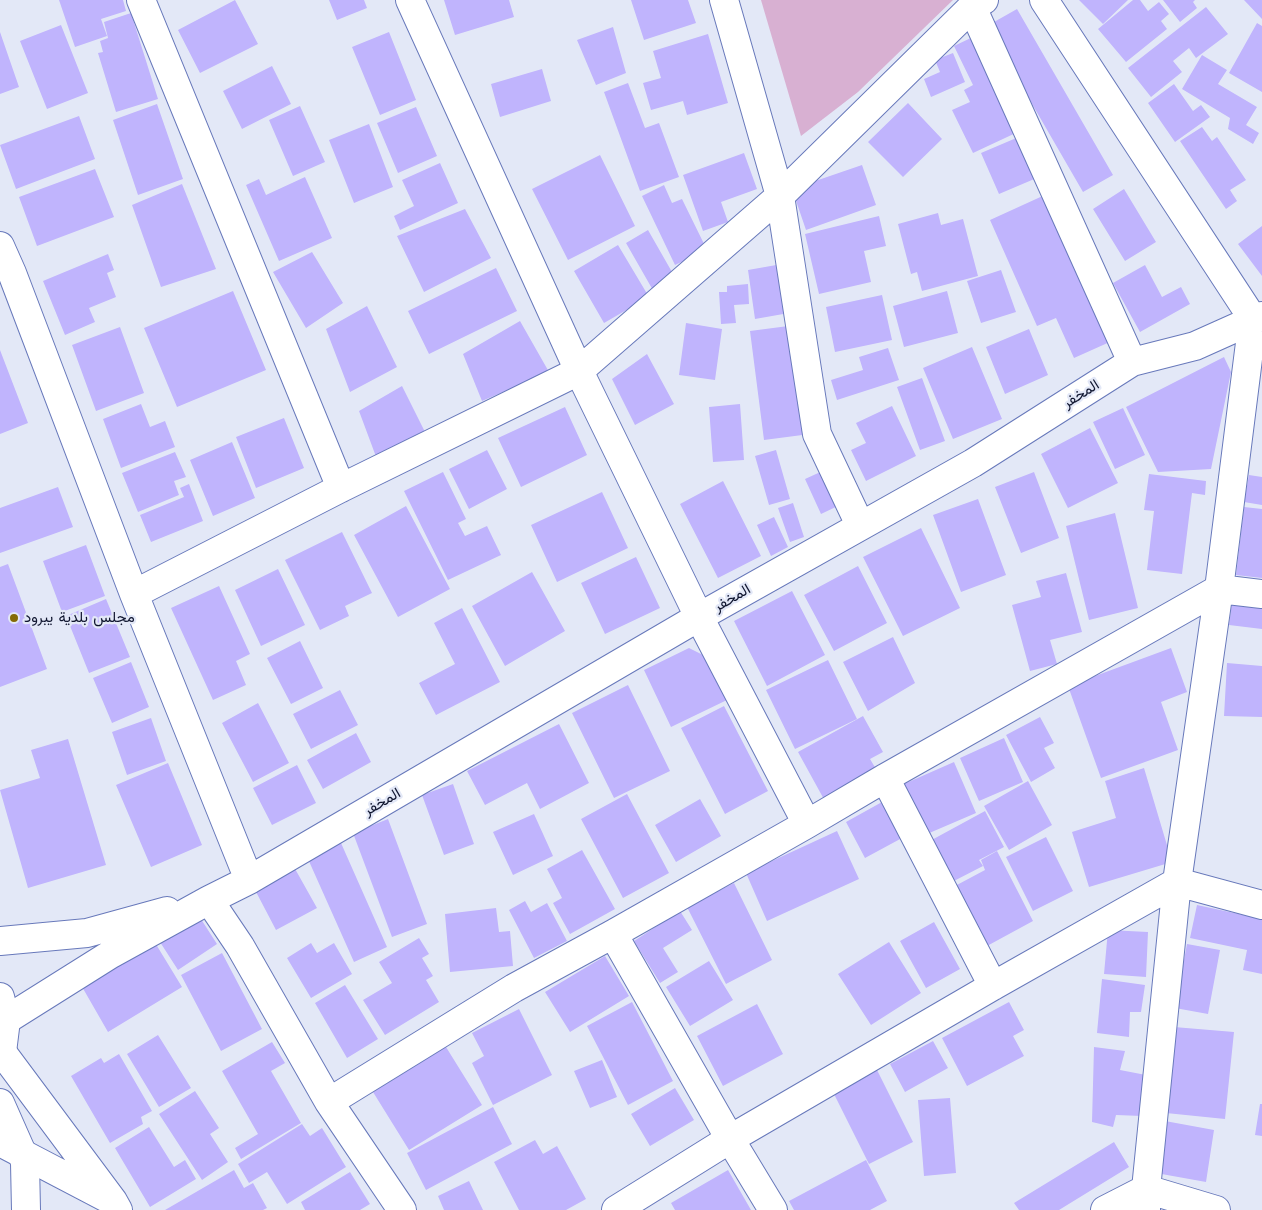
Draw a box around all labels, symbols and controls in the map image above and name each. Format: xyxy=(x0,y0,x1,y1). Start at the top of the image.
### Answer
street label: المخفر xyxy=(1059,376,1103,412)
street label: المخفر xyxy=(710,580,754,616)
place label: مجلس بلدية يبرود xyxy=(24,609,135,627)
marker: مجلس بلدية يبرود xyxy=(8,612,20,624)
street label: المخفر xyxy=(360,784,404,820)

